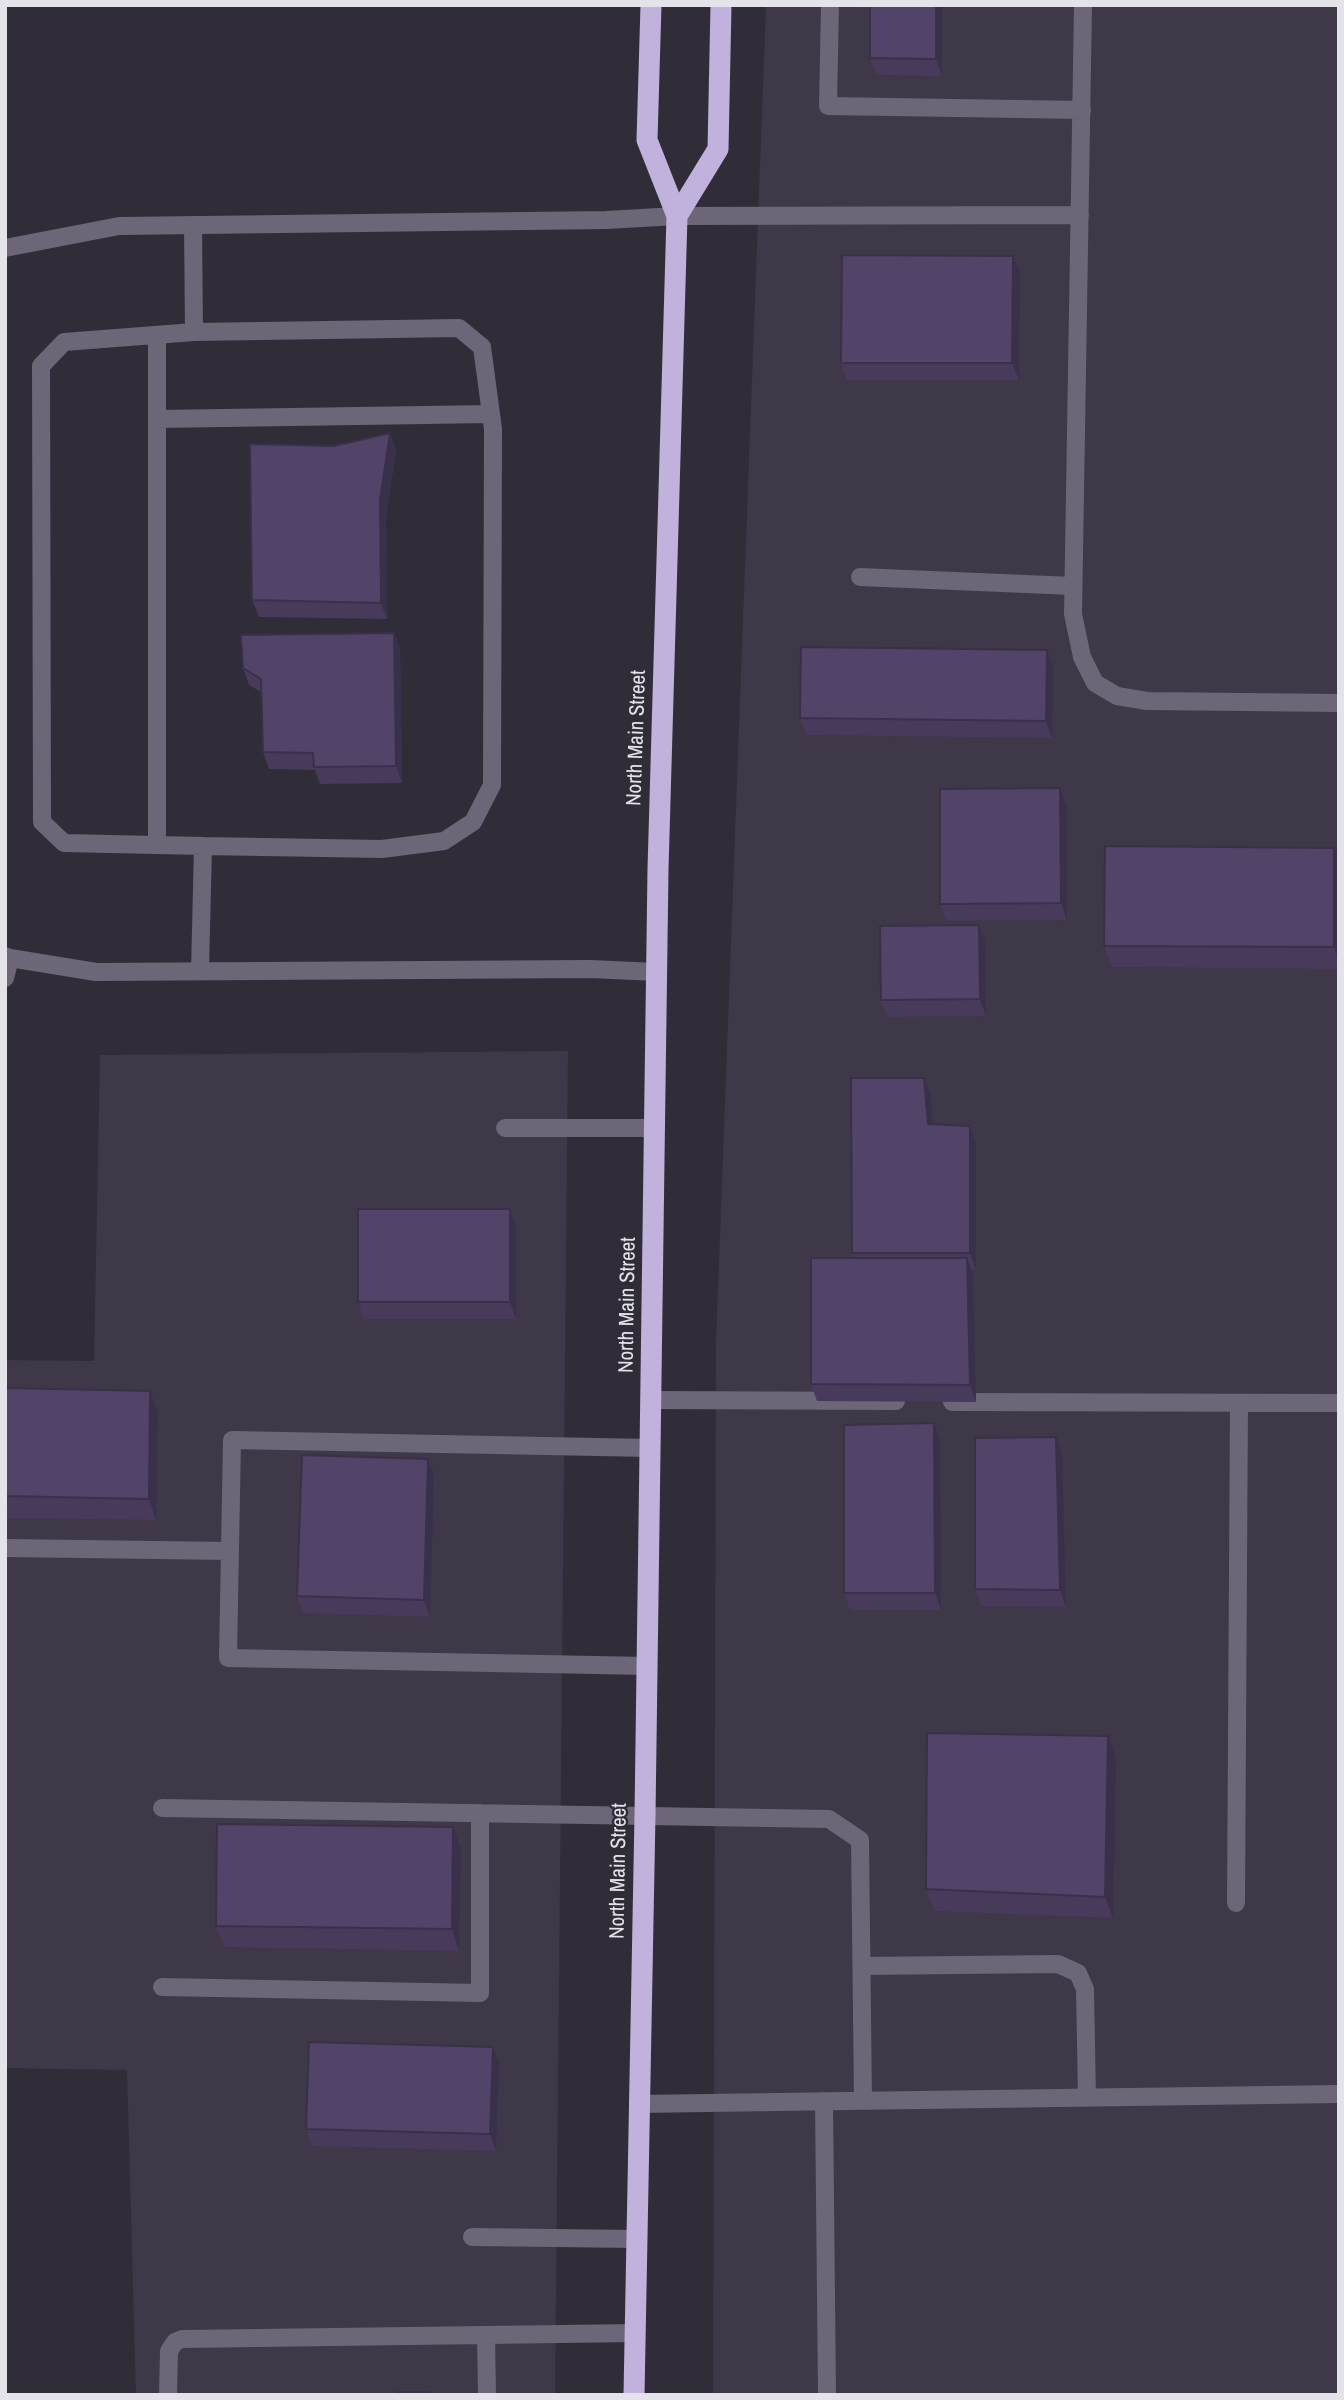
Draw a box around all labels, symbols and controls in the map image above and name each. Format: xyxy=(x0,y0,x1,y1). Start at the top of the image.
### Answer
street label: North Main Street xyxy=(622,670,652,806)
street label: North Main Street xyxy=(614,1237,642,1373)
street label: North Main Street xyxy=(605,1803,633,1939)

